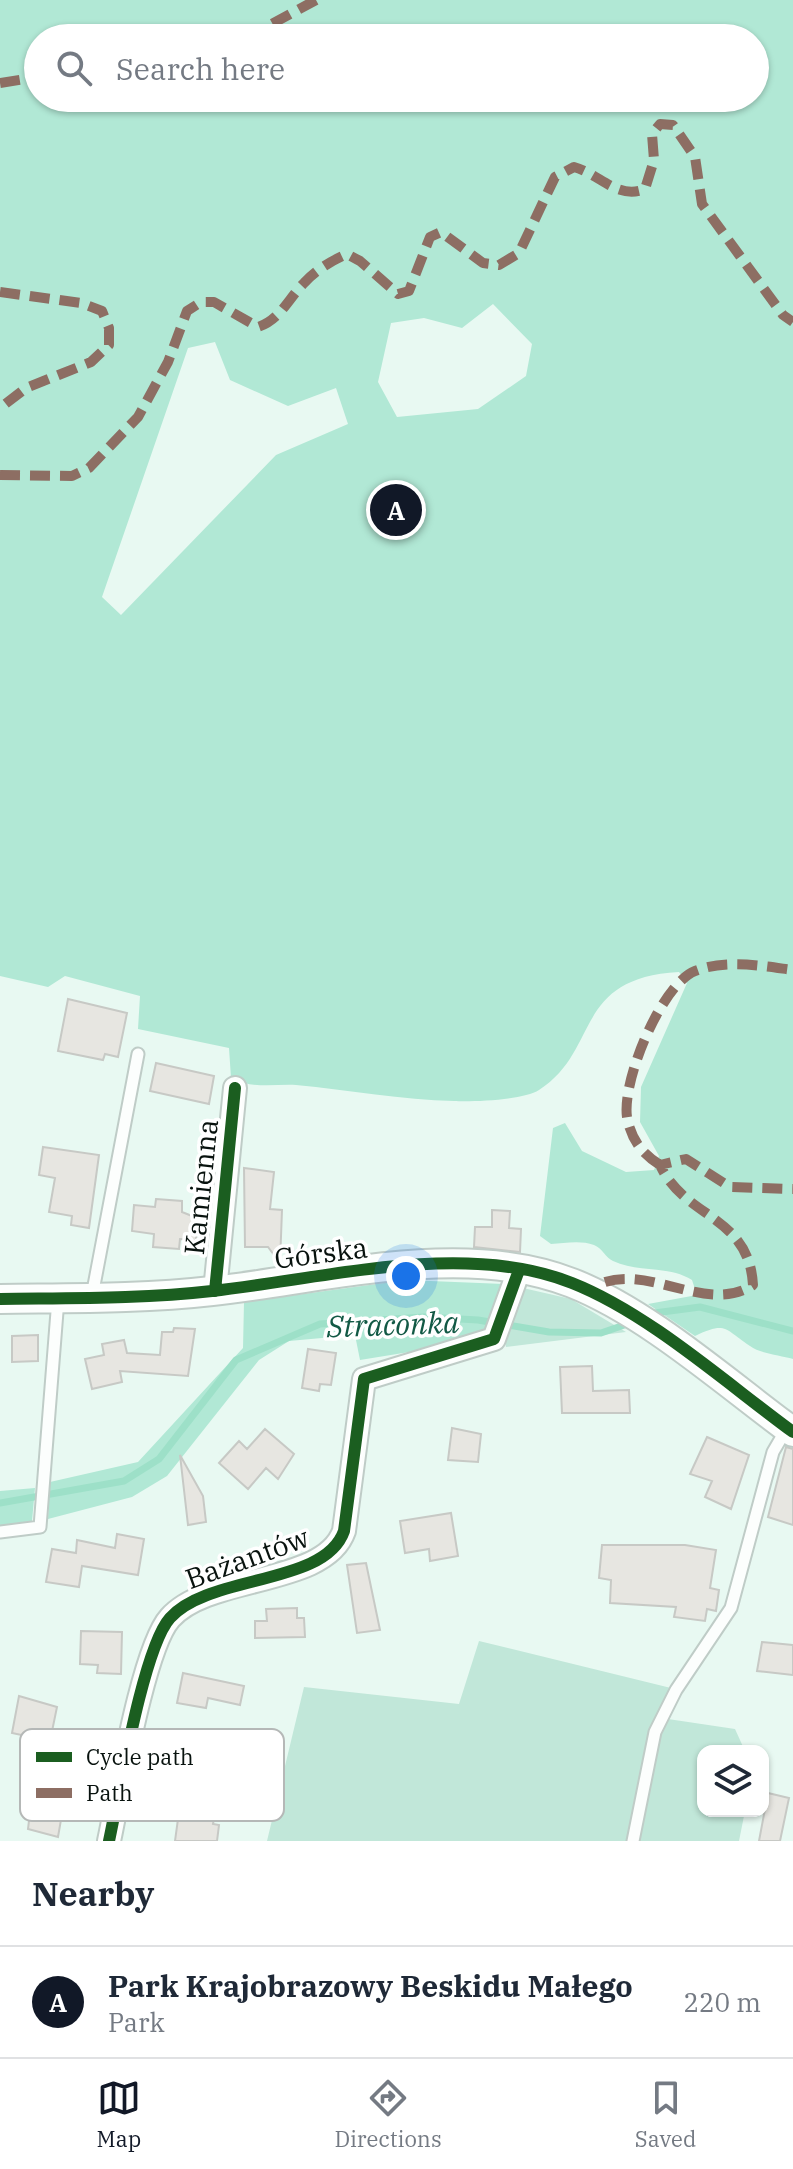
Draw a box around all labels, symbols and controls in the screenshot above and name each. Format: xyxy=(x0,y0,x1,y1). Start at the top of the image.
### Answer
search box xyxy=(24,24,769,112)
icon: search xyxy=(52,46,96,90)
text: Search here xyxy=(116,49,285,88)
pin: A xyxy=(370,480,422,540)
street label: Kamienna xyxy=(175,1117,226,1257)
street label: Górska xyxy=(272,1228,370,1277)
your location xyxy=(386,1256,426,1296)
water label: Straconka xyxy=(325,1302,461,1345)
street label: Bażantów xyxy=(180,1518,314,1597)
legend xyxy=(20,1729,284,1821)
text: Cycle path xyxy=(86,1742,194,1771)
map controls xyxy=(697,1745,769,1817)
button: layers xyxy=(697,1745,769,1817)
text: Path xyxy=(86,1778,133,1807)
text: Nearby xyxy=(32,1871,154,1915)
text: Park Krajobrazowy Beskidu Małego xyxy=(108,1966,633,2005)
text: A xyxy=(49,1985,67,2019)
text: 220 m xyxy=(683,1985,761,2019)
text: Park xyxy=(108,2005,165,2039)
tab: Map xyxy=(97,2076,141,2153)
tab: Directions xyxy=(334,2076,442,2153)
tab: Saved xyxy=(635,2076,696,2153)

